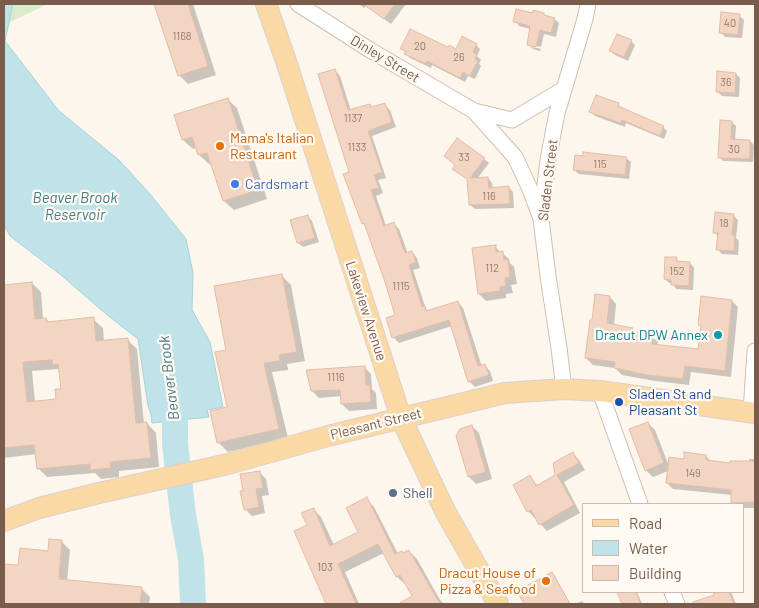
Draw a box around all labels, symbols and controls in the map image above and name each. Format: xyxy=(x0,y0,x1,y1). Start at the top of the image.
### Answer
house number: 40 xyxy=(724,16,736,30)
house number: 1168 xyxy=(172,29,192,43)
street label: Dinley Street xyxy=(347,32,423,86)
house number: 20 xyxy=(414,39,426,53)
house number: 26 xyxy=(453,50,465,64)
house number: 36 xyxy=(720,75,732,89)
house number: 1137 xyxy=(344,111,362,125)
place label: Mama's Italian Restaurant xyxy=(230,130,314,162)
street label: Sladen Street xyxy=(535,138,561,222)
marker: Mama's Italian Restaurant xyxy=(214,140,226,152)
house number: 1133 xyxy=(347,140,367,154)
house number: 30 xyxy=(728,142,740,156)
house number: 33 xyxy=(458,150,470,164)
house number: 115 xyxy=(593,157,607,171)
place label: Cardsmart xyxy=(245,176,309,192)
marker: Cardsmart xyxy=(229,178,241,190)
water label: Beaver Brook Reservoir xyxy=(33,189,117,224)
house number: 116 xyxy=(482,189,496,203)
house number: 18 xyxy=(719,216,729,230)
street label: Lakeview Avenue xyxy=(342,259,390,363)
house number: 112 xyxy=(485,261,499,275)
house number: 152 xyxy=(669,264,685,278)
house number: 1115 xyxy=(392,279,410,293)
place label: Dracut DPW Annex xyxy=(595,327,708,343)
marker: Dracut DPW Annex xyxy=(712,329,724,341)
water label: Beaver Brook xyxy=(155,335,183,421)
house number: 1116 xyxy=(327,370,345,384)
place label: Sladen St and Pleasant St xyxy=(629,386,711,418)
marker: Sladen St and Pleasant St xyxy=(613,396,625,408)
street label: Pleasant Street xyxy=(329,405,423,443)
house number: 149 xyxy=(685,466,701,480)
place label: Shell xyxy=(403,485,433,501)
marker: Shell xyxy=(387,487,399,499)
legend xyxy=(582,503,744,593)
text: Road xyxy=(629,514,662,532)
text: Water xyxy=(629,539,668,557)
house number: 103 xyxy=(317,560,333,574)
text: Building xyxy=(629,564,682,582)
place label: Dracut House of Pizza & Seafood xyxy=(439,565,536,598)
marker: Dracut House of Pizza & Seafood xyxy=(540,575,552,587)

